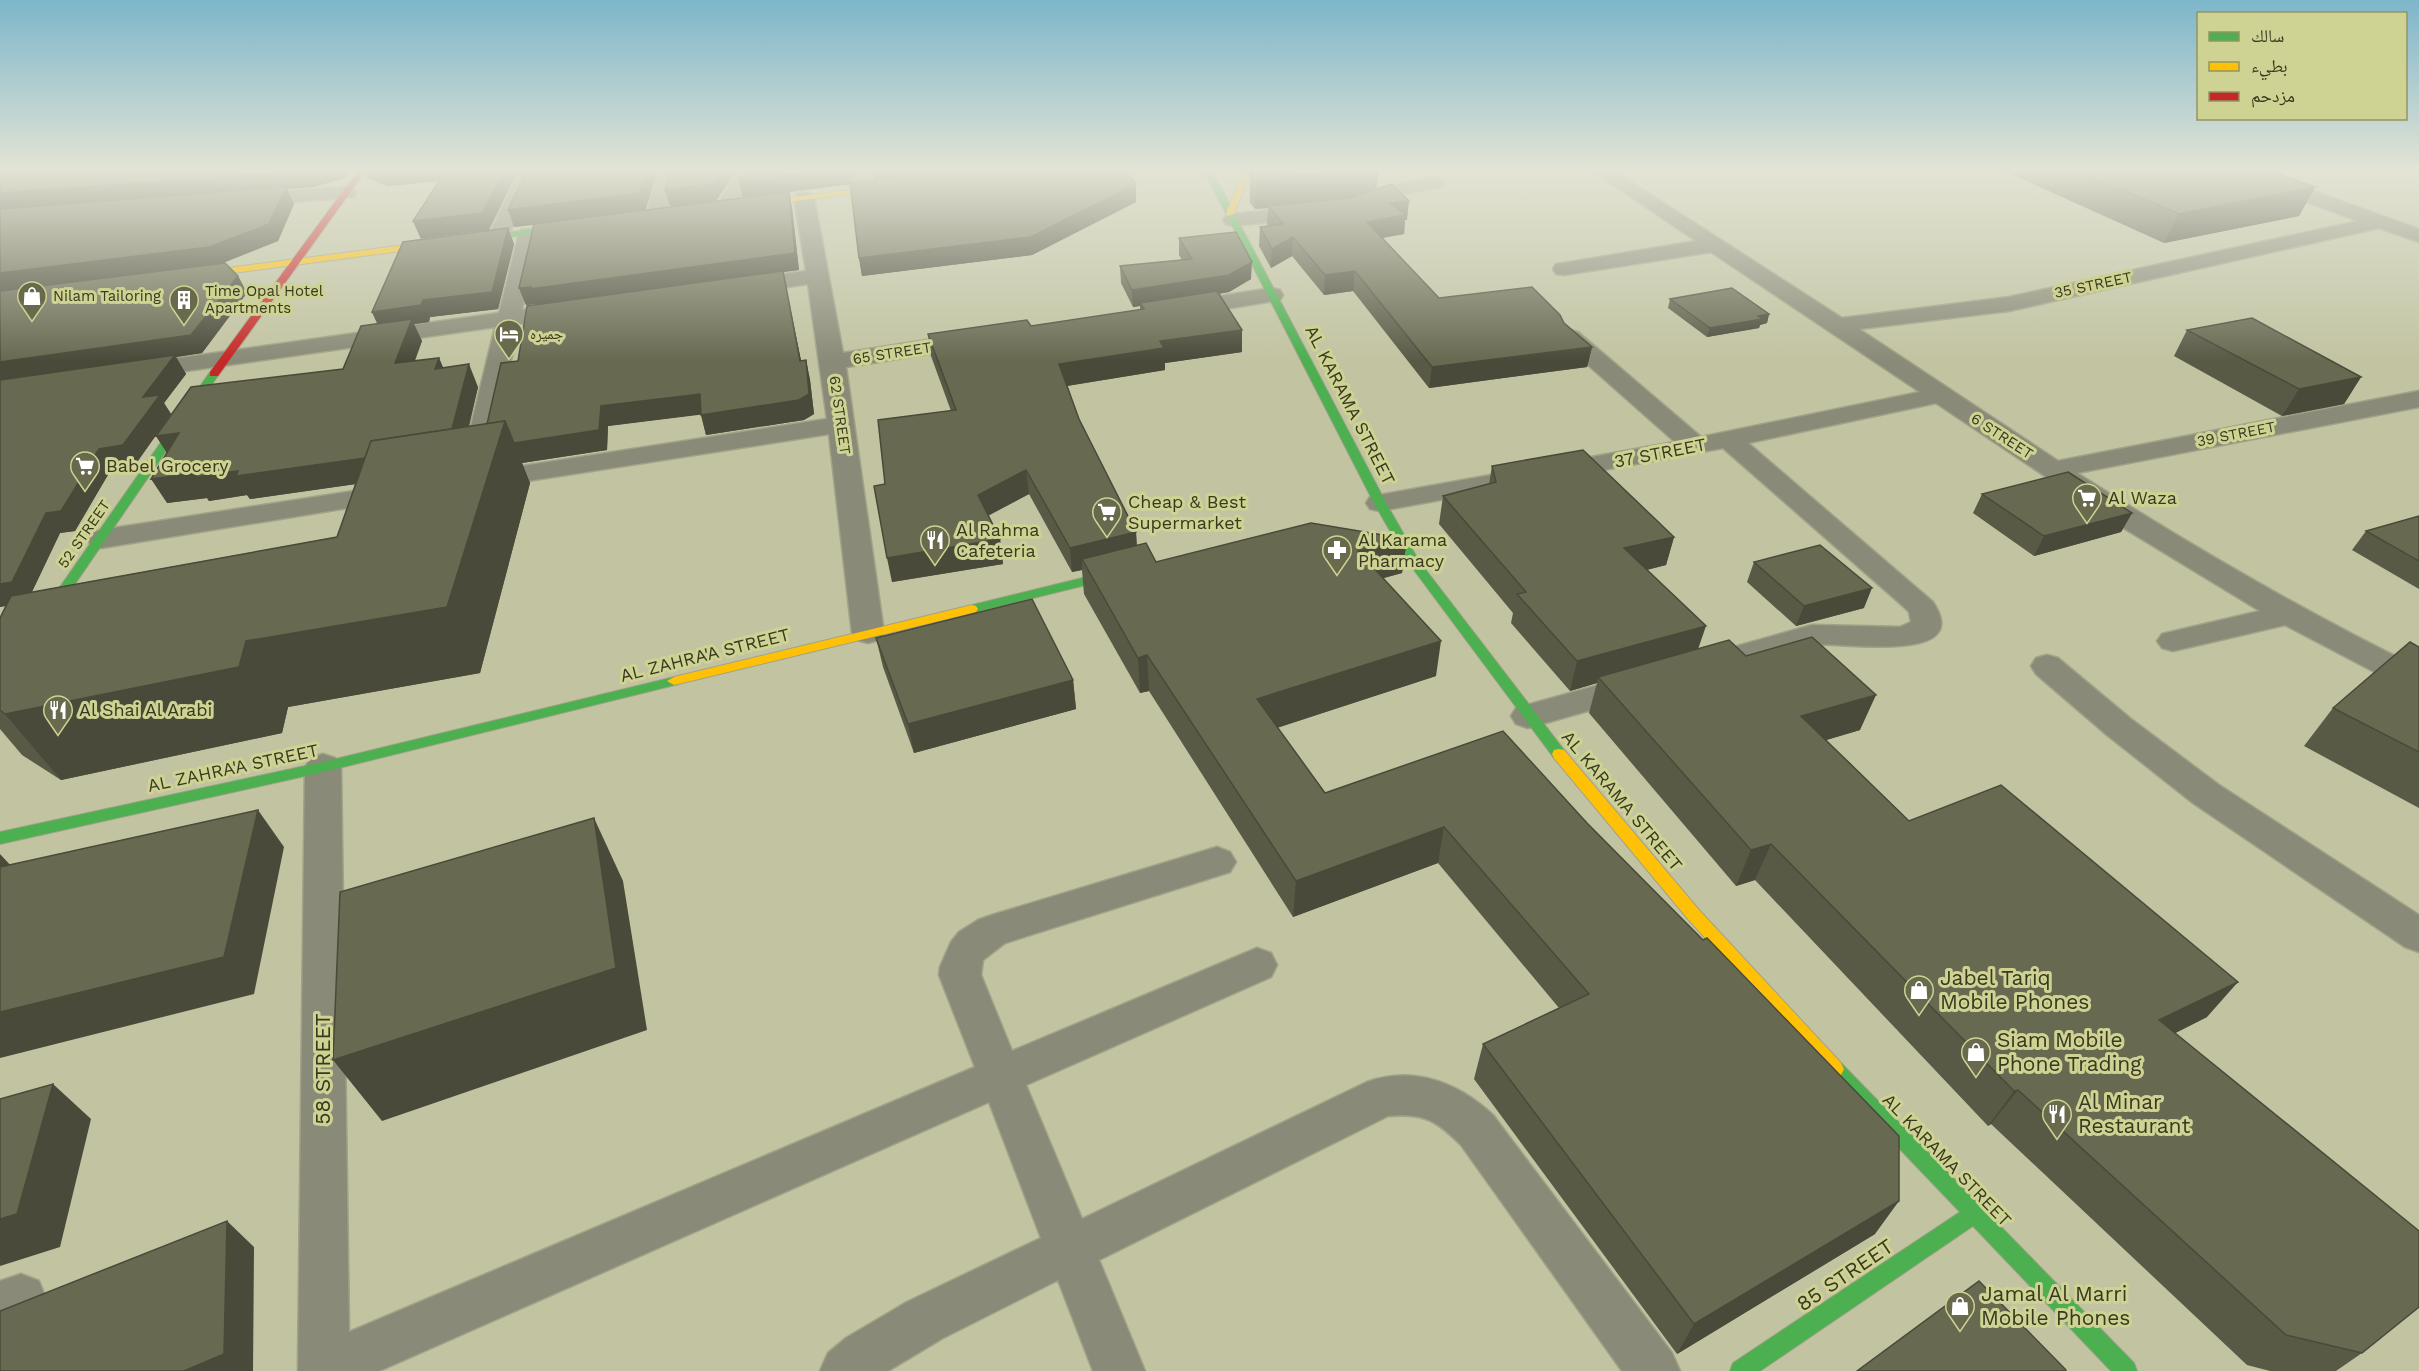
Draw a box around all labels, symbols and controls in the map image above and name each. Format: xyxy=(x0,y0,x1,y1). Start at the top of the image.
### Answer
legend xyxy=(2197,12,2407,120)
text: سالك xyxy=(2251,25,2284,46)
text: بطيء xyxy=(2251,55,2288,81)
text: مزدحم xyxy=(2251,85,2295,108)
street label: 35 STREET xyxy=(2052,268,2134,302)
shop icon: Nilam Tailoring xyxy=(16,280,48,322)
place label: Time Opal Hotel Apartments xyxy=(205,282,324,317)
building icon: Time Opal Hotel Apartments xyxy=(168,284,200,326)
place label: Nilam Tailoring xyxy=(53,287,161,305)
hotel icon: جميره xyxy=(493,318,525,360)
street label: AL KARAMA STREET xyxy=(1301,322,1400,488)
place label: جميره xyxy=(530,325,564,343)
street label: 65 STREET xyxy=(851,338,933,368)
street label: 62 STREET xyxy=(826,374,854,456)
street label: 6 STREET xyxy=(1967,409,2037,463)
street label: 39 STREET xyxy=(2195,418,2277,450)
street label: 37 STREET xyxy=(1612,433,1708,472)
supermarket icon: Babel Grocery xyxy=(69,450,101,492)
place label: Babel Grocery xyxy=(106,455,229,476)
supermarket icon: Al Waza xyxy=(2071,482,2103,524)
place label: Al Waza xyxy=(2108,487,2177,508)
place label: Cheap & Best Supermarket xyxy=(1128,491,1246,533)
street label: 52 STREET xyxy=(54,496,114,572)
supermarket icon: Cheap & Best Supermarket xyxy=(1091,496,1123,538)
place label: Al Rahma Cafeteria xyxy=(956,519,1040,561)
restaurant icon: Al Rahma Cafeteria xyxy=(919,524,951,566)
place label: Al Karama Pharmacy xyxy=(1358,529,1447,571)
pharmacy icon: Al Karama Pharmacy xyxy=(1321,534,1353,576)
street label: AL ZAHRA'A STREET xyxy=(618,623,792,686)
restaurant icon: Al Shai Al Arabi xyxy=(42,694,74,736)
place label: Al Shai Al Arabi xyxy=(79,699,212,720)
street label: AL KARAMA STREET xyxy=(1558,726,1687,875)
street label: AL ZAHRA'A STREET xyxy=(146,739,320,796)
place label: Jabel Tariq Mobile Phones xyxy=(1940,965,2089,1014)
shop icon: Jabel Tariq Mobile Phones xyxy=(1903,974,1935,1016)
street label: 58 STREET xyxy=(310,1013,335,1125)
place label: Siam Mobile Phone Trading xyxy=(1997,1027,2142,1076)
shop icon: Siam Mobile Phone Trading xyxy=(1960,1036,1992,1078)
street label: AL KARAMA STREET xyxy=(1879,1089,2016,1230)
place label: Al Minar Restaurant xyxy=(2078,1089,2190,1138)
restaurant icon: Al Minar Restaurant xyxy=(2041,1098,2073,1140)
street label: 85 STREET xyxy=(1792,1233,1898,1316)
place label: Jamal Al Marri Mobile Phones xyxy=(1981,1281,2130,1330)
shop icon: Jamal Al Marri Mobile Phones xyxy=(1944,1290,1976,1332)

